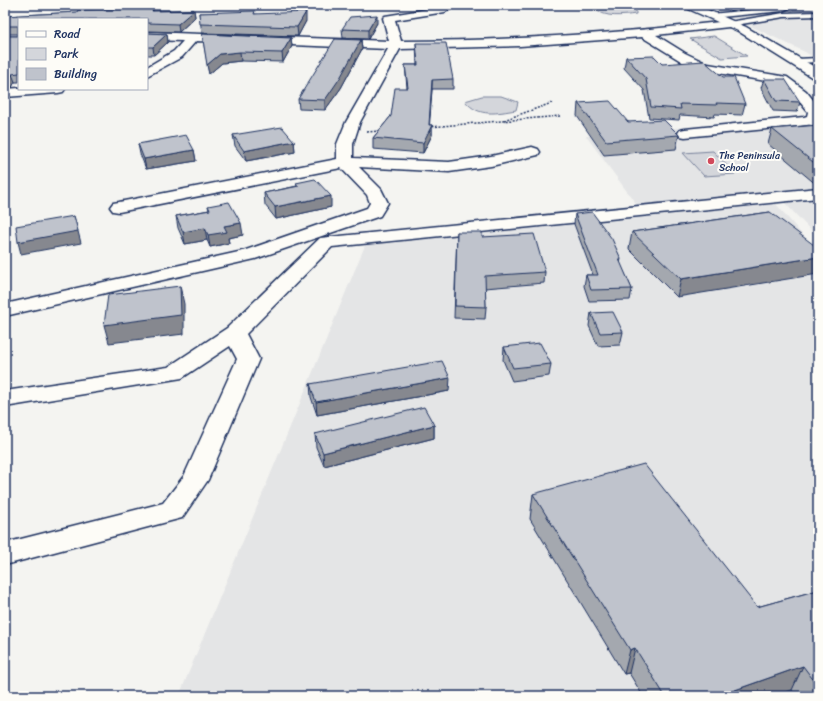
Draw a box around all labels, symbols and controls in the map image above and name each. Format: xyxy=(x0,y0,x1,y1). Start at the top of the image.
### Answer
legend xyxy=(18,18,148,90)
text: Road xyxy=(54,23,81,45)
text: Park xyxy=(54,43,79,65)
text: Building xyxy=(54,63,97,85)
place label: The Peninsula School xyxy=(719,147,781,177)
marker: The Peninsula School xyxy=(706,156,716,166)

